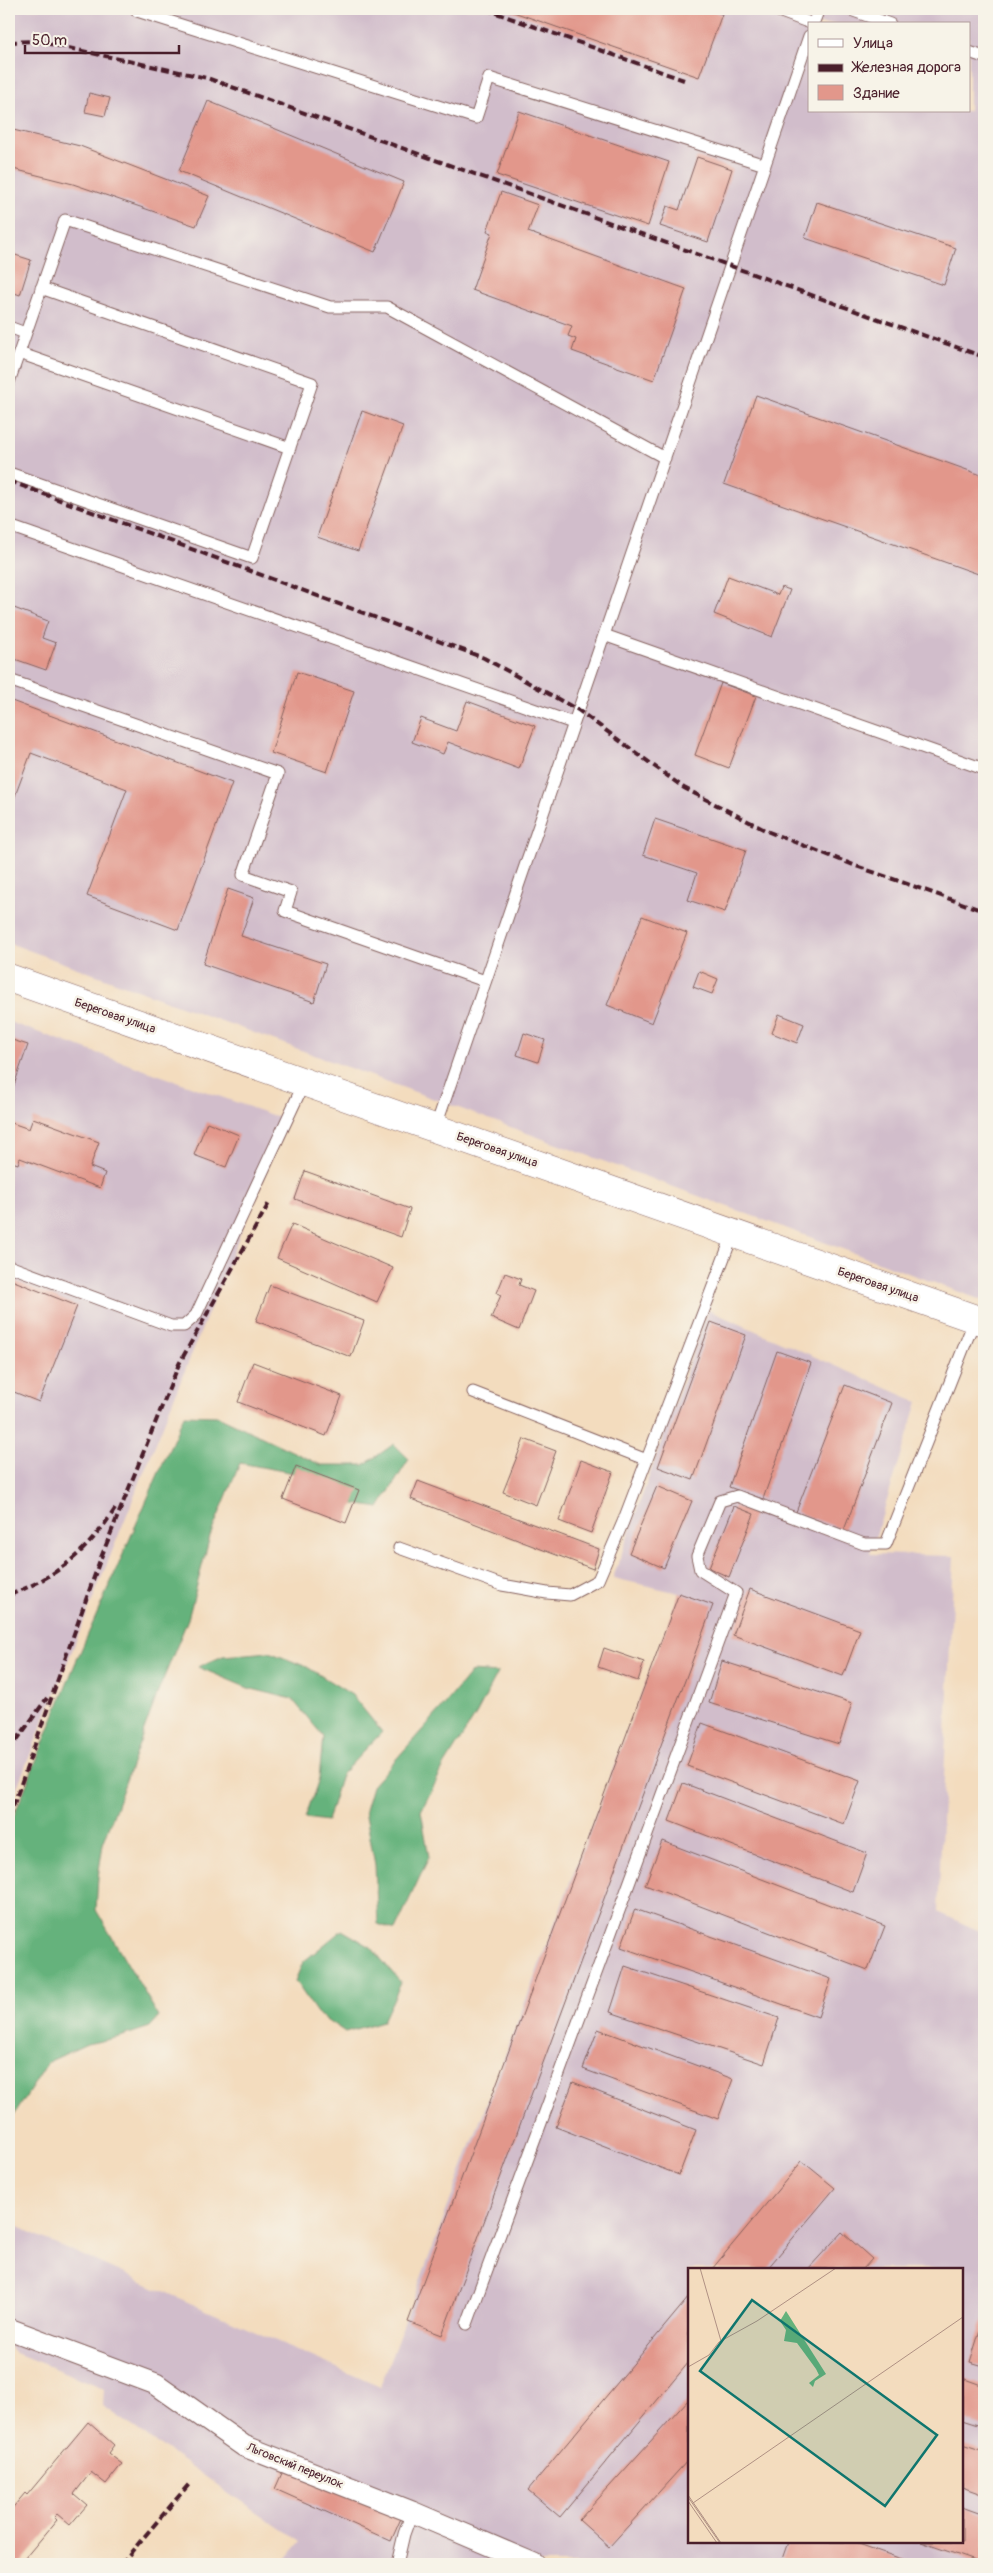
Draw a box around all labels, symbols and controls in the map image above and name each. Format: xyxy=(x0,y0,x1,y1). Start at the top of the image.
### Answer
scale bar xyxy=(25,22,179,54)
legend xyxy=(808,22,970,112)
text: 50 m xyxy=(32,31,67,50)
text: Улица xyxy=(853,34,893,53)
text: Железная дорога xyxy=(851,58,961,77)
text: Здание xyxy=(853,84,900,103)
street label: Береговая улица xyxy=(72,995,158,1037)
street label: Береговая улица xyxy=(454,1129,540,1171)
street label: Береговая улица xyxy=(835,1264,921,1306)
inset map xyxy=(688,2268,963,2543)
street label: Льговский переулок xyxy=(244,2439,345,2492)

